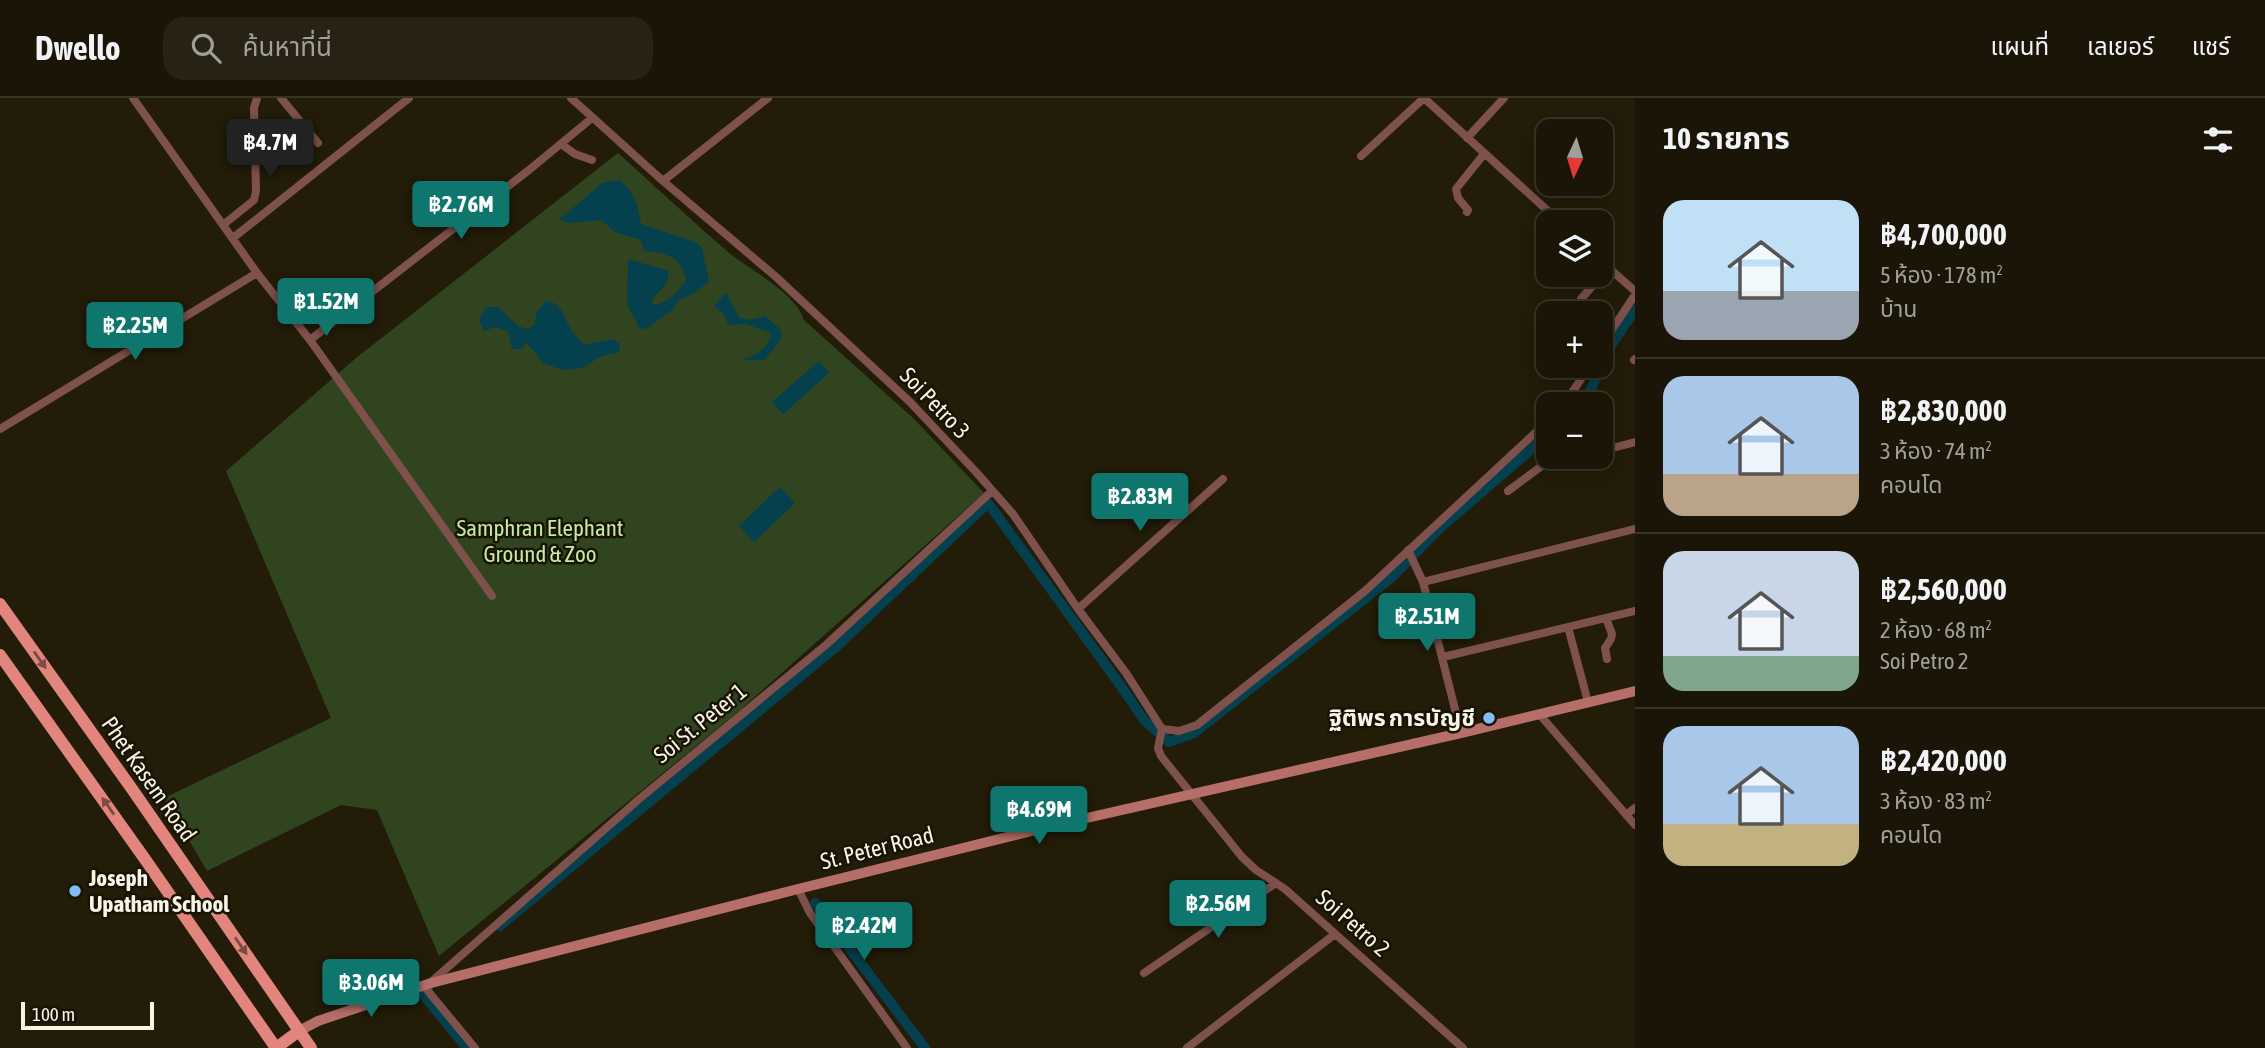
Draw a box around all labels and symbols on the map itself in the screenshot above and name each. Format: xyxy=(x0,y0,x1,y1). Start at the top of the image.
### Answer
north arrow xyxy=(1536,119,1614,196)
pin: ฿4.7M xyxy=(221,120,319,179)
pin: ฿2.76M xyxy=(404,181,518,241)
pin: ฿1.52M xyxy=(269,278,383,338)
pin: ฿2.25M xyxy=(78,302,192,362)
street label: Soi Petro 3 xyxy=(895,362,975,444)
pin: ฿2.83M xyxy=(1083,474,1197,533)
park label: Samphran Elephant Ground & Zoo xyxy=(457,515,623,567)
pin: ฿2.51M xyxy=(1370,594,1484,653)
one-way arrow xyxy=(33,651,47,669)
street label: Soi St. Peter 1 xyxy=(648,678,752,768)
place label: ฐิติพร การบัญชี xyxy=(1329,705,1475,731)
marker: ฐิติพร การบัญชี xyxy=(1481,710,1497,726)
street label: Phet Kasem Road xyxy=(96,712,202,846)
pin: ฿4.69M xyxy=(982,786,1096,846)
one-way arrow xyxy=(101,797,115,815)
street label: St. Peter Road xyxy=(818,821,936,875)
place label: Joseph Upatham School xyxy=(88,865,230,917)
pin: ฿2.56M xyxy=(1161,880,1275,940)
marker: Joseph Upatham School xyxy=(67,883,83,899)
street label: Soi Petro 2 xyxy=(1311,884,1395,962)
pin: ฿2.42M xyxy=(807,902,921,962)
one-way arrow xyxy=(234,937,248,955)
pin: ฿3.06M xyxy=(314,960,428,1019)
scale bar xyxy=(21,999,154,1031)

